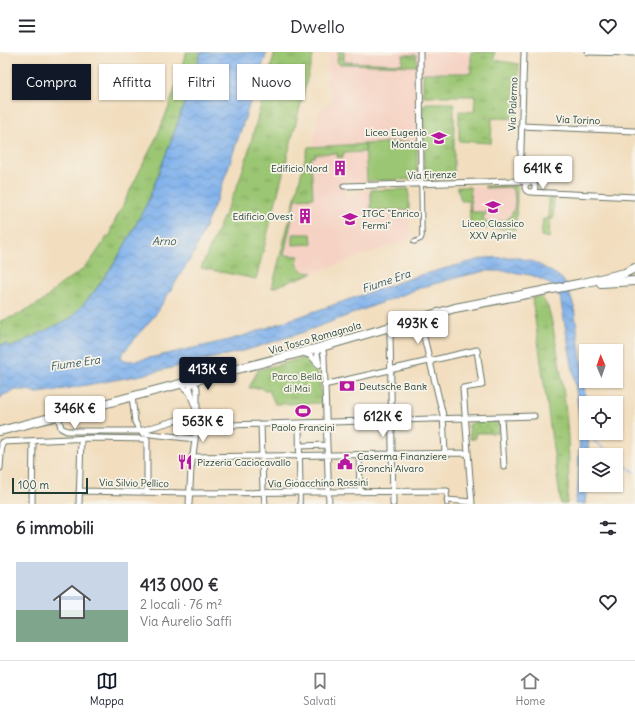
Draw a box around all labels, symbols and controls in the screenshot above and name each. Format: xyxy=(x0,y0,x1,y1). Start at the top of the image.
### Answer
icon: menu xyxy=(16,15,38,37)
text: Dwello xyxy=(290,15,345,38)
icon: heart xyxy=(597,15,619,37)
chip: Compra xyxy=(12,64,91,100)
chip: Affitta xyxy=(99,64,165,100)
chip: Filtri xyxy=(173,64,229,100)
chip: Nuovo xyxy=(237,64,305,100)
street label: Via Palermo xyxy=(506,76,520,131)
street label: Via Torino xyxy=(556,113,601,127)
place label: Liceo Eugenio Montale xyxy=(365,126,427,151)
school or university icon: Liceo Eugenio Montale xyxy=(430,129,448,147)
pin: 641K € xyxy=(510,156,576,190)
building icon: Edificio Nord xyxy=(331,159,349,177)
text: 641K € xyxy=(523,160,563,177)
place label: Edificio Nord xyxy=(271,162,328,175)
street label: Via Firenze xyxy=(407,168,457,182)
school or university icon: Liceo Classico XXV Aprile xyxy=(484,198,502,216)
building icon: Edificio Ovest xyxy=(296,207,314,225)
place label: ITGC "Enrico Fermi" xyxy=(362,207,420,232)
place label: Edificio Ovest xyxy=(232,210,294,223)
school or university icon: ITGC "Enrico Fermi" xyxy=(341,210,359,228)
place label: Liceo Classico XXV Aprile xyxy=(462,217,525,242)
water label: Arno xyxy=(152,234,177,248)
water label: Fiume Era xyxy=(360,266,413,296)
pin: 493K € xyxy=(385,311,451,345)
text: 493K € xyxy=(397,315,439,332)
street label: Via Tosco Romagnola xyxy=(267,318,363,357)
north arrow xyxy=(579,344,623,388)
map controls xyxy=(579,344,623,492)
water label: Fiume Era xyxy=(49,352,102,373)
pin: 413K € xyxy=(175,357,241,391)
text: 413K € xyxy=(188,361,228,378)
park label: Parco Bella di Mai xyxy=(272,370,323,395)
bank icon: Deutsche Bank xyxy=(338,377,356,395)
place label: Deutsche Bank xyxy=(359,380,427,393)
pin: 346K € xyxy=(42,396,108,430)
button: locate xyxy=(579,396,623,440)
text: 346K € xyxy=(54,400,96,417)
sports icon: Paolo Francini xyxy=(294,402,312,420)
pin: 612K € xyxy=(350,404,416,438)
text: 612K € xyxy=(363,408,403,425)
pin: 563K € xyxy=(170,409,236,443)
text: 563K € xyxy=(182,413,224,430)
place label: Paolo Francini xyxy=(271,421,335,434)
button: layers xyxy=(579,448,623,492)
place label: Caserma Finanziere Gronchi Alvaro xyxy=(357,450,447,475)
restaurant icon: Pizzeria Caciocavallo xyxy=(176,453,194,471)
public building icon: Caserma Finanziere Gronchi Alvaro xyxy=(336,453,354,471)
place label: Pizzeria Caciocavallo xyxy=(197,456,291,469)
scale bar xyxy=(12,476,88,495)
street label: Via Silvio Pellico xyxy=(99,476,170,490)
street label: Via Gioacchino Rossini xyxy=(268,476,368,490)
text: 100 m xyxy=(18,478,49,492)
text: 6 immobili xyxy=(16,517,94,539)
icon: filters xyxy=(597,517,619,539)
text: 413 000 € xyxy=(140,574,219,596)
icon: home xyxy=(48,578,96,626)
icon: heart xyxy=(597,591,619,613)
text: 2 locali · 76 m² xyxy=(140,596,222,613)
text: Via Aurelio Saffi xyxy=(140,613,232,630)
tab: Mappa xyxy=(90,670,124,708)
tab: Salvati xyxy=(303,670,336,708)
tab: Home xyxy=(516,670,545,708)

